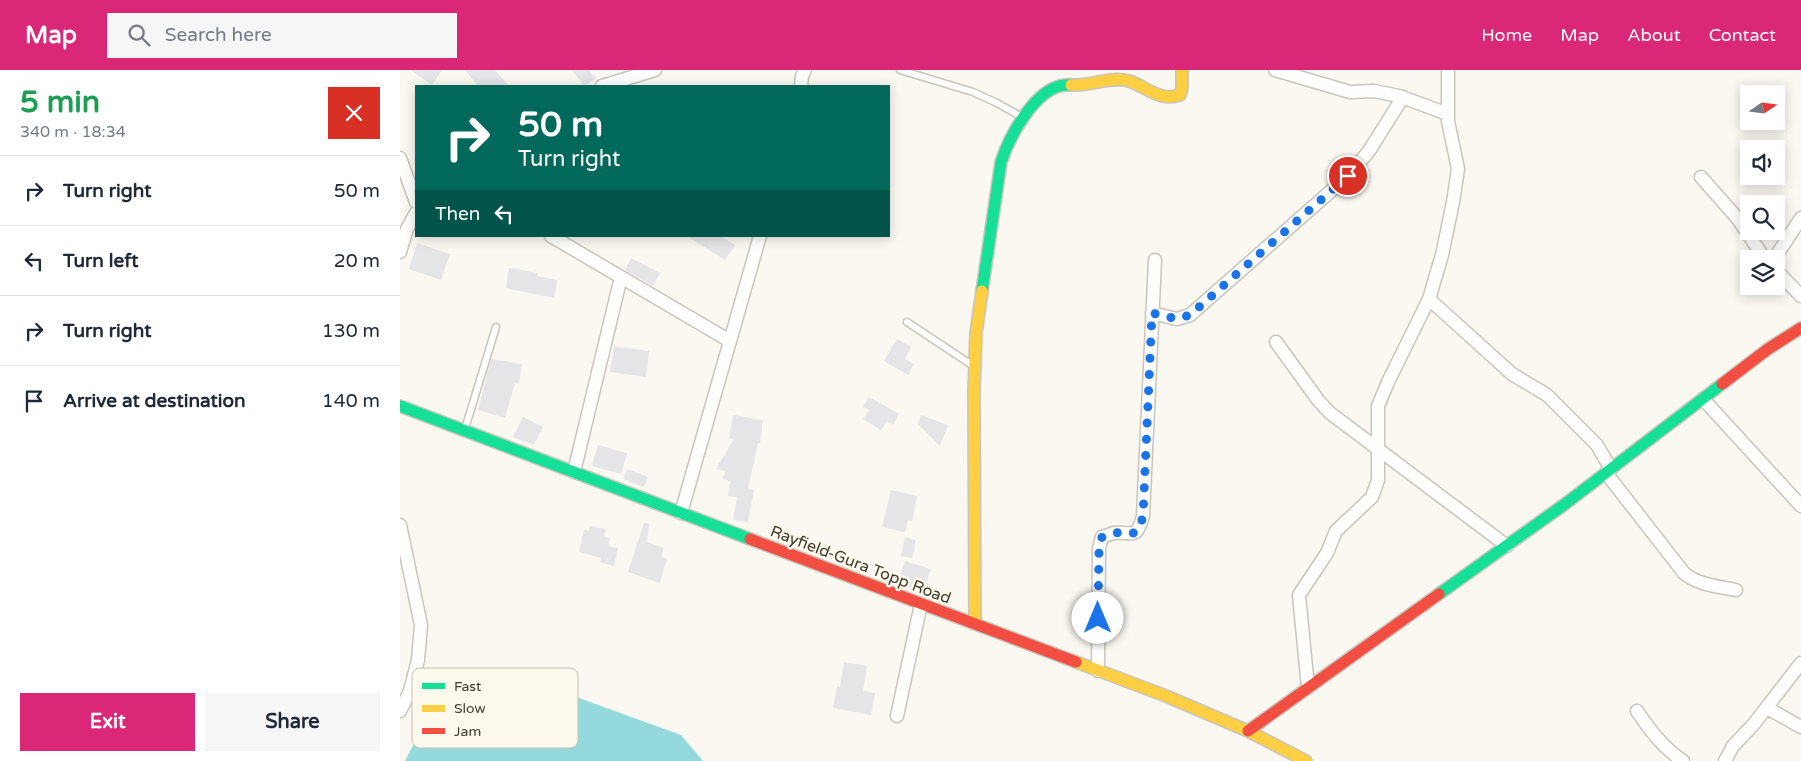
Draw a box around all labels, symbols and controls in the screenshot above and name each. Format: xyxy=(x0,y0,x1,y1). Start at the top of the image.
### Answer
search box xyxy=(107,13,457,58)
text: Map xyxy=(25,21,77,50)
icon: search xyxy=(125,21,153,49)
text: Search here xyxy=(165,24,272,46)
text: Home xyxy=(1481,24,1532,46)
text: Map xyxy=(1560,24,1599,46)
text: About xyxy=(1627,24,1681,46)
text: Contact xyxy=(1709,24,1776,46)
text: 5 min xyxy=(20,84,100,121)
north arrow xyxy=(1740,85,1785,130)
map controls xyxy=(1740,85,1785,295)
button: close xyxy=(328,87,380,139)
text: 50 m xyxy=(518,104,603,146)
icon: right xyxy=(435,105,500,170)
text: 340 m · 18:34 xyxy=(20,122,126,142)
button: sound xyxy=(1740,140,1785,185)
text: Turn right xyxy=(518,146,620,172)
pin xyxy=(1327,155,1369,197)
icon: arrive xyxy=(1334,162,1362,190)
icon: right xyxy=(20,177,48,205)
text: Turn right xyxy=(63,180,151,202)
text: 50 m xyxy=(334,180,380,202)
button: search xyxy=(1740,195,1785,240)
icon: left xyxy=(490,200,518,228)
text: Then xyxy=(435,203,480,225)
icon: left xyxy=(20,247,48,275)
text: Turn left xyxy=(63,250,139,272)
text: 20 m xyxy=(334,250,380,272)
button: layers xyxy=(1740,250,1785,295)
icon: right xyxy=(20,317,48,345)
text: Turn right xyxy=(63,320,151,342)
text: 130 m xyxy=(322,320,380,342)
icon: arrive xyxy=(20,387,48,415)
text: Arrive at destination xyxy=(63,390,246,412)
text: 140 m xyxy=(322,390,380,412)
street label: Rayfield-Gura Topp Road xyxy=(767,521,954,609)
position arrow xyxy=(1071,591,1123,643)
legend xyxy=(412,668,578,748)
text: Fast xyxy=(454,678,482,695)
button: Exit xyxy=(20,693,195,751)
button: Share xyxy=(205,693,380,751)
text: Slow xyxy=(454,700,486,717)
text: Jam xyxy=(454,723,481,740)

